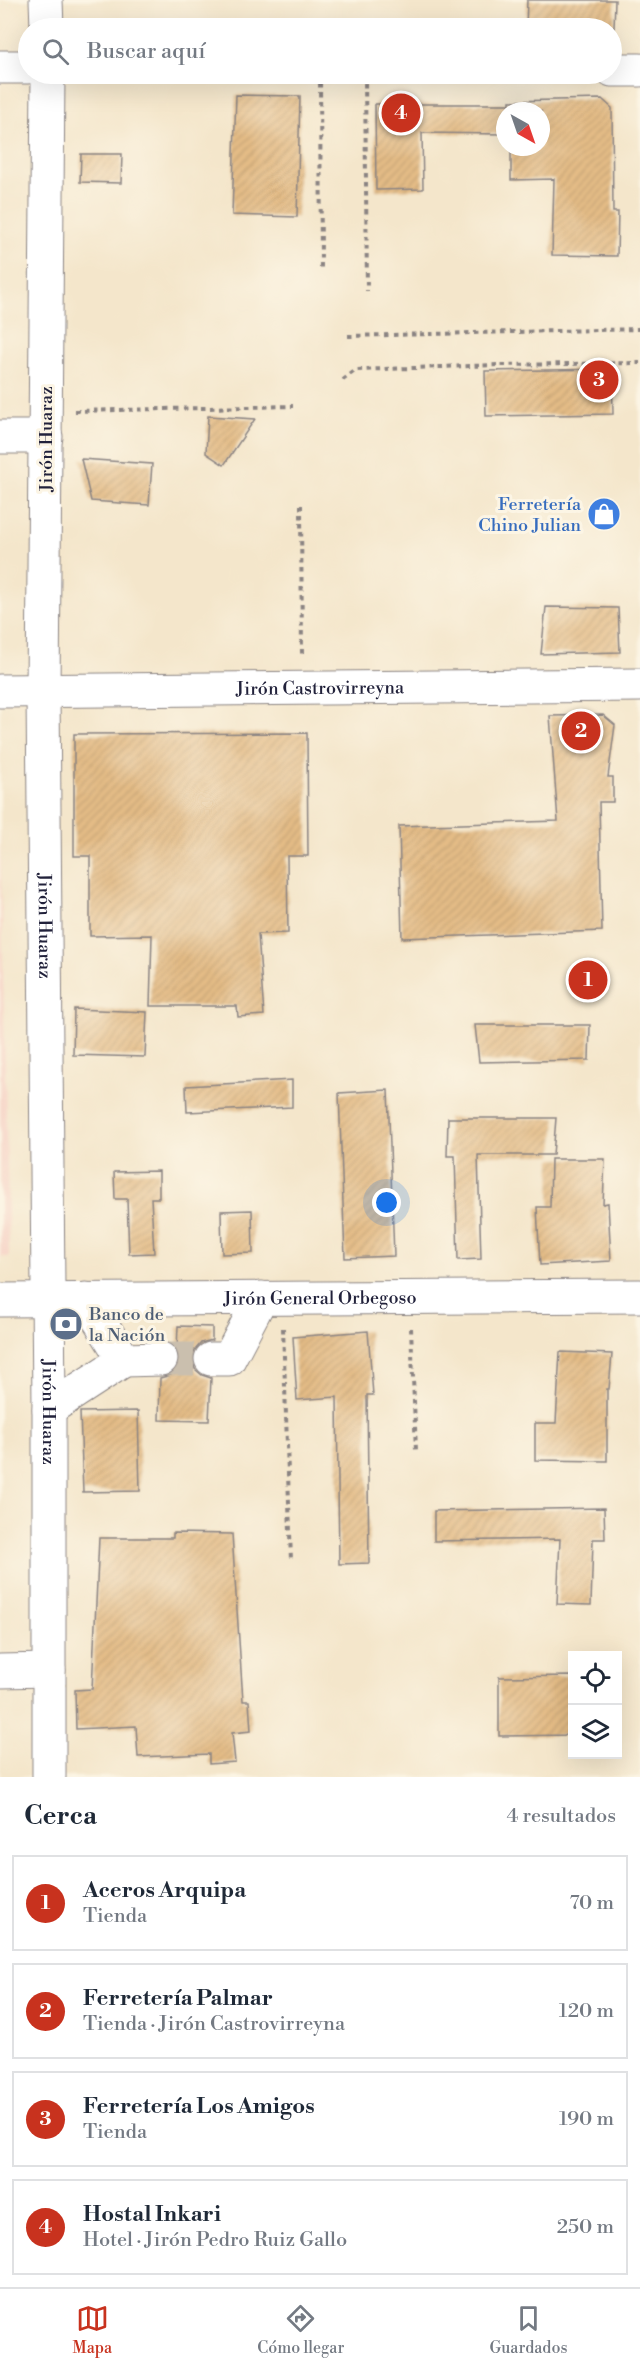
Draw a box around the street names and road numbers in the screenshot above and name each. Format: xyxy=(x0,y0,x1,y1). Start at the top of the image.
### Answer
street label: Jirón Huaraz xyxy=(35,386,58,493)
street label: Jirón Castrovirreyna xyxy=(235,676,405,700)
street label: Jirón Huaraz xyxy=(33,872,57,979)
street label: Jirón General Orbegoso xyxy=(222,1286,417,1310)
street label: Jirón Huaraz xyxy=(37,1358,61,1465)

